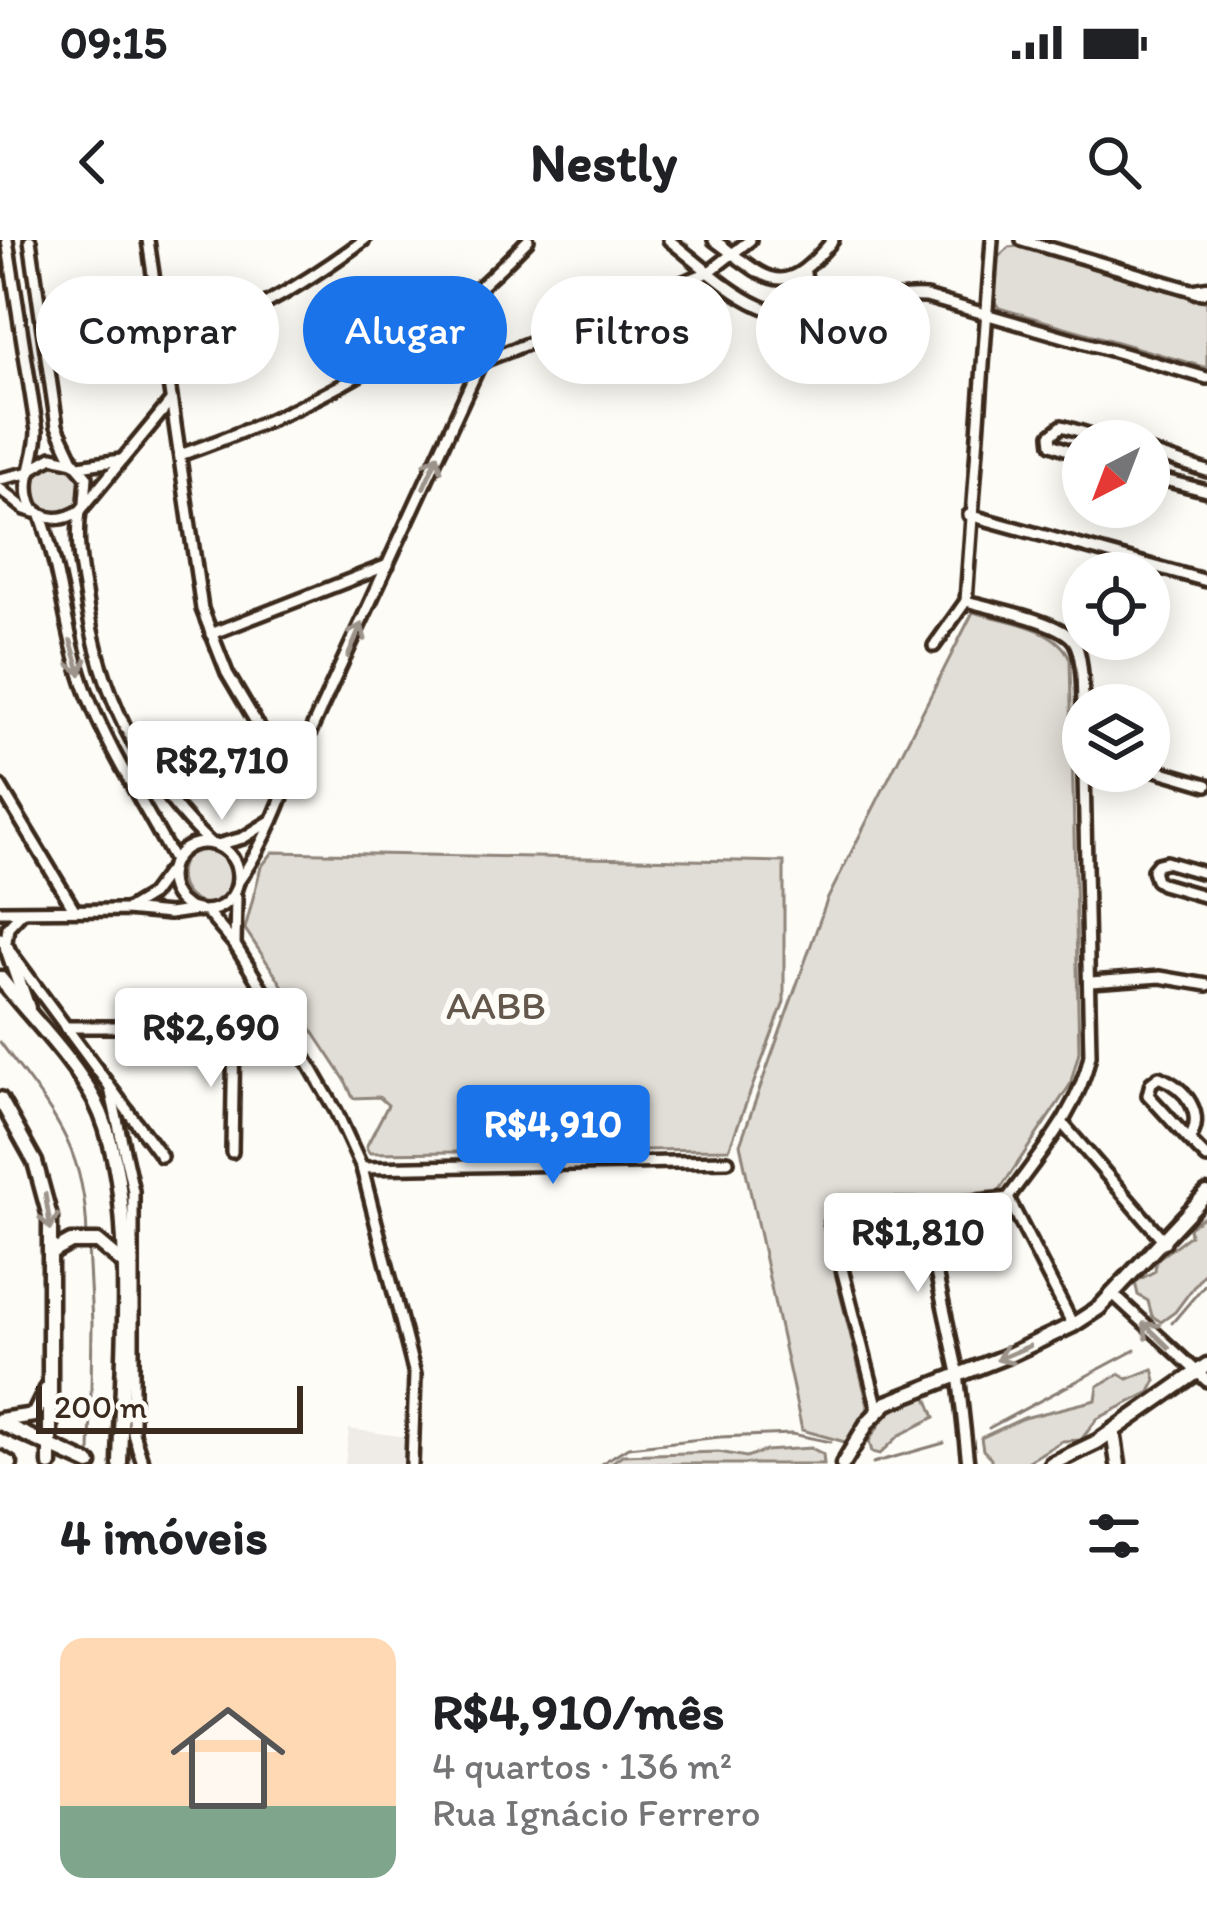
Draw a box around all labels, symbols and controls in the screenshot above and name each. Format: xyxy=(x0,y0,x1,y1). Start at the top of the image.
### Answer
text: 09:15 xyxy=(60,15,167,69)
icon: back xyxy=(60,129,126,195)
icon: search xyxy=(1081,129,1147,195)
text: Nestly xyxy=(530,130,677,195)
chip: Comprar xyxy=(36,276,279,384)
chip: Alugar xyxy=(303,276,507,384)
chip: Filtros xyxy=(531,276,732,384)
chip: Novo xyxy=(756,276,930,384)
north arrow xyxy=(1062,420,1170,528)
map controls xyxy=(1062,420,1170,792)
one-way arrow xyxy=(421,454,443,490)
button: locate xyxy=(1062,552,1170,660)
one-way arrow xyxy=(346,623,367,660)
one-way arrow xyxy=(66,638,88,676)
button: layers xyxy=(1062,684,1170,792)
pin: R$2,710 xyxy=(111,721,333,823)
text: R$2,710 xyxy=(155,736,289,783)
park label: AABB xyxy=(446,982,546,1029)
pin: R$2,690 xyxy=(100,988,322,1090)
text: R$2,690 xyxy=(142,1003,280,1050)
pin: R$4,910 xyxy=(442,1085,664,1187)
text: R$4,910 xyxy=(484,1100,622,1147)
one-way arrow xyxy=(37,1192,60,1231)
pin: R$1,810 xyxy=(807,1193,1029,1295)
text: R$1,810 xyxy=(851,1208,985,1255)
one-way arrow xyxy=(1141,1321,1171,1349)
one-way arrow xyxy=(995,1344,1032,1365)
scale bar xyxy=(36,1380,303,1433)
text: 200 m xyxy=(54,1387,147,1426)
icon: filters xyxy=(1081,1503,1147,1569)
text: 4 imóveis xyxy=(60,1506,268,1567)
text: R$4,910/mês xyxy=(432,1681,725,1742)
icon: home xyxy=(156,1686,300,1830)
text: 4 quartos · 136 m² xyxy=(432,1742,732,1789)
text: Rua Ignácio Ferrero xyxy=(432,1789,761,1836)

